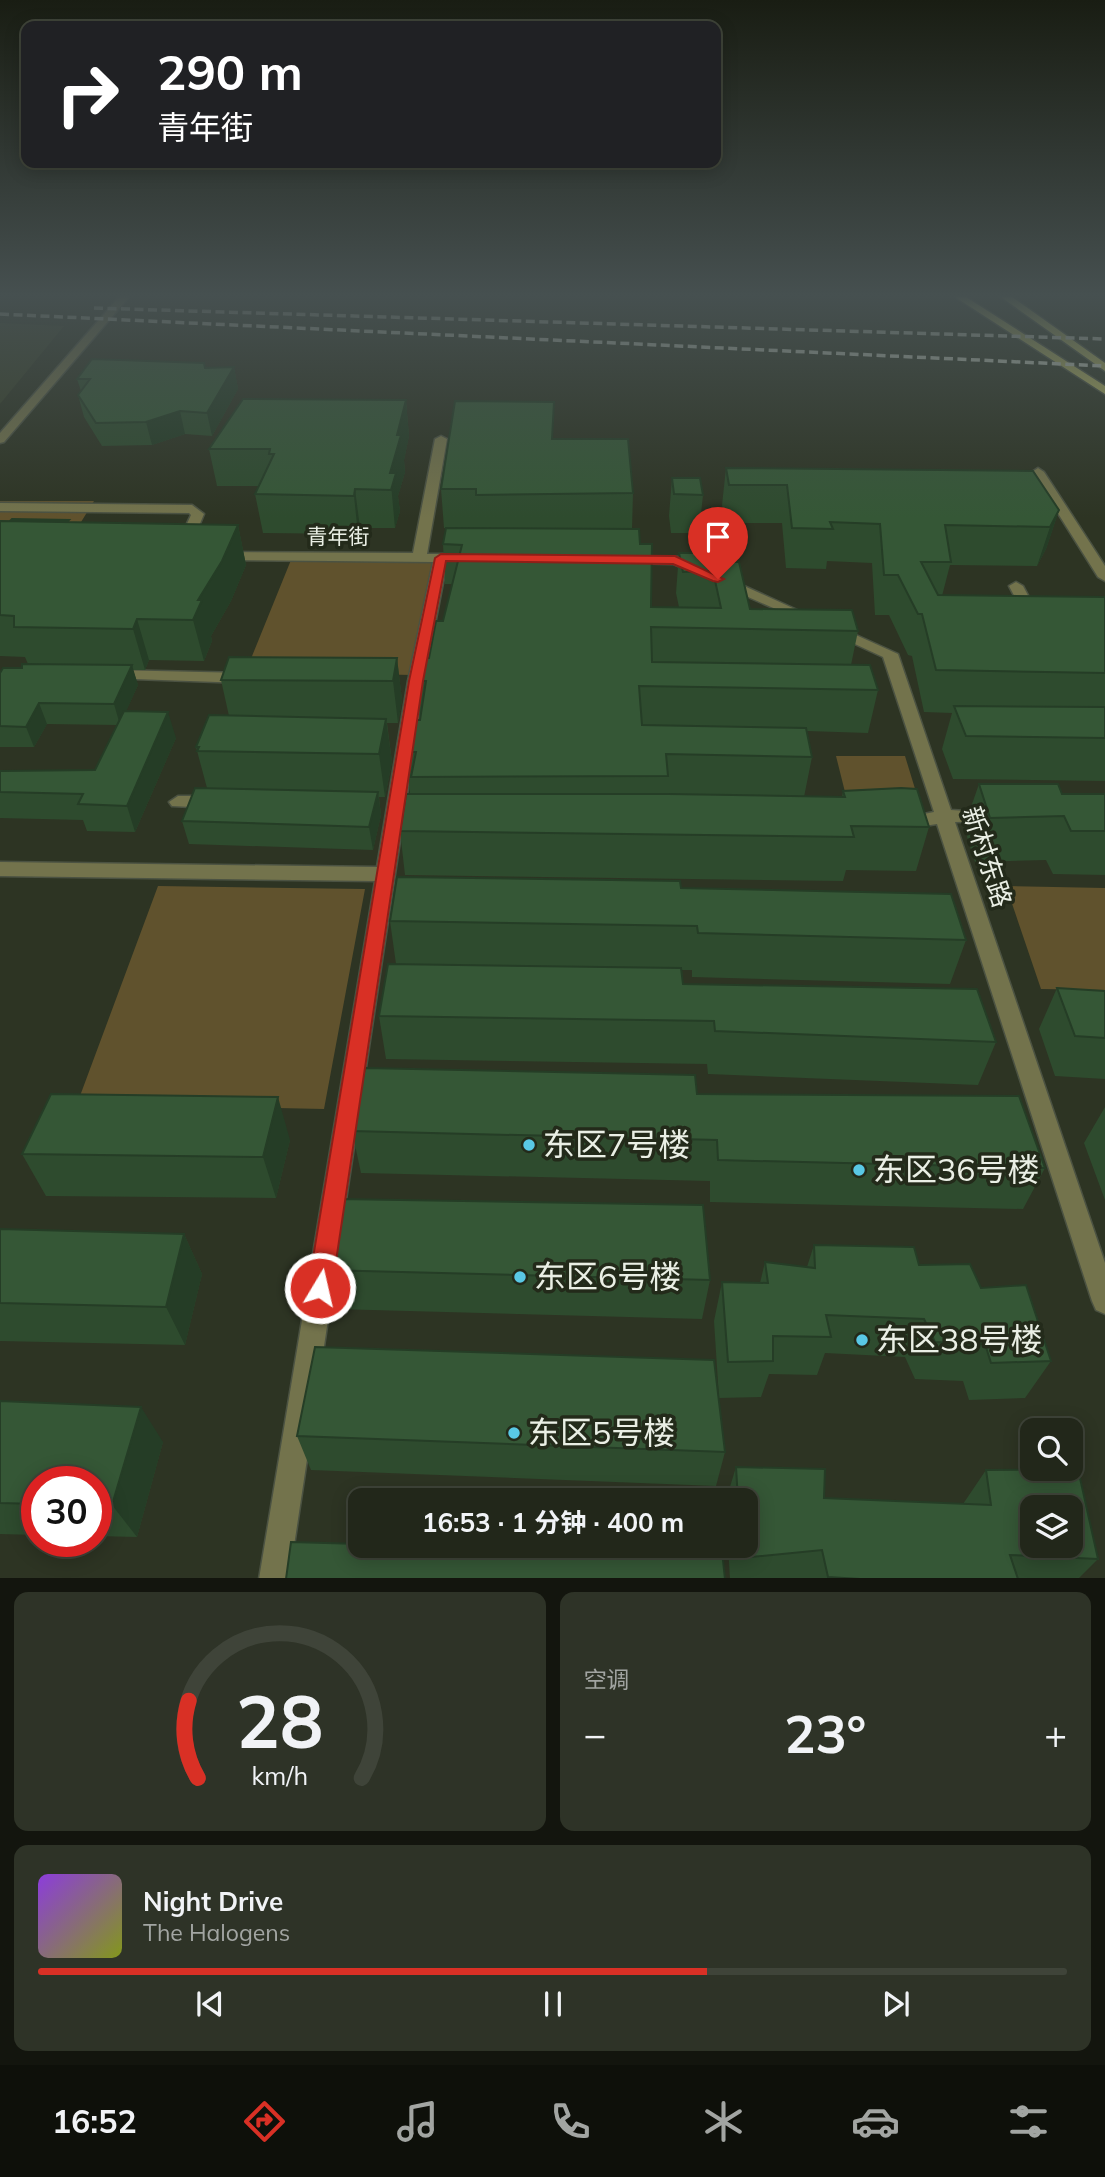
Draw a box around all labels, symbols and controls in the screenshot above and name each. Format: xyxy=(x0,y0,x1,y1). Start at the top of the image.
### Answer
text: 290 m xyxy=(157,41,303,102)
icon: right xyxy=(42,49,133,140)
text: 青年街 xyxy=(157,107,253,147)
pin xyxy=(688,507,748,579)
icon: arrive xyxy=(699,518,737,556)
street label: 青年街 xyxy=(307,523,370,549)
street label: 新村东路 xyxy=(956,802,1019,911)
place label: 东区7号楼 xyxy=(543,1124,690,1164)
marker: 东区7号楼 xyxy=(521,1137,537,1153)
place label: 东区36号楼 xyxy=(873,1149,1039,1189)
marker: 东区36号楼 xyxy=(851,1162,867,1178)
position arrow xyxy=(283,1251,357,1325)
place label: 东区6号楼 xyxy=(534,1256,681,1296)
marker: 东区6号楼 xyxy=(512,1269,528,1285)
place label: 东区38号楼 xyxy=(876,1319,1042,1359)
marker: 东区38号楼 xyxy=(854,1332,870,1348)
place label: 东区5号楼 xyxy=(528,1412,675,1452)
map controls xyxy=(1020,1418,1083,1558)
button: search xyxy=(1020,1418,1083,1481)
marker: 东区5号楼 xyxy=(506,1425,522,1441)
speed limit sign: 30 xyxy=(21,1466,112,1557)
button: layers xyxy=(1020,1495,1083,1558)
text: 16:53 · 1 分钟 · 400 m xyxy=(422,1506,684,1539)
text: 空调 xyxy=(584,1665,630,1694)
text: 28 xyxy=(236,1675,323,1766)
text: 23° xyxy=(784,1701,866,1766)
text: − xyxy=(584,1710,606,1758)
text: + xyxy=(1044,1710,1067,1758)
text: km/h xyxy=(251,1759,308,1790)
text: Night Drive xyxy=(143,1885,283,1918)
text: The Halogens xyxy=(143,1918,290,1947)
icon: previous xyxy=(191,1985,229,2023)
icon: pause xyxy=(534,1985,572,2023)
icon: next xyxy=(877,1985,915,2023)
icon: directions xyxy=(240,2097,289,2146)
icon: music xyxy=(393,2097,442,2146)
icon: phone xyxy=(546,2097,595,2146)
icon: climate xyxy=(699,2097,748,2146)
icon: car xyxy=(851,2097,900,2146)
icon: filters xyxy=(1004,2097,1053,2146)
text: 16:52 xyxy=(52,2101,137,2141)

